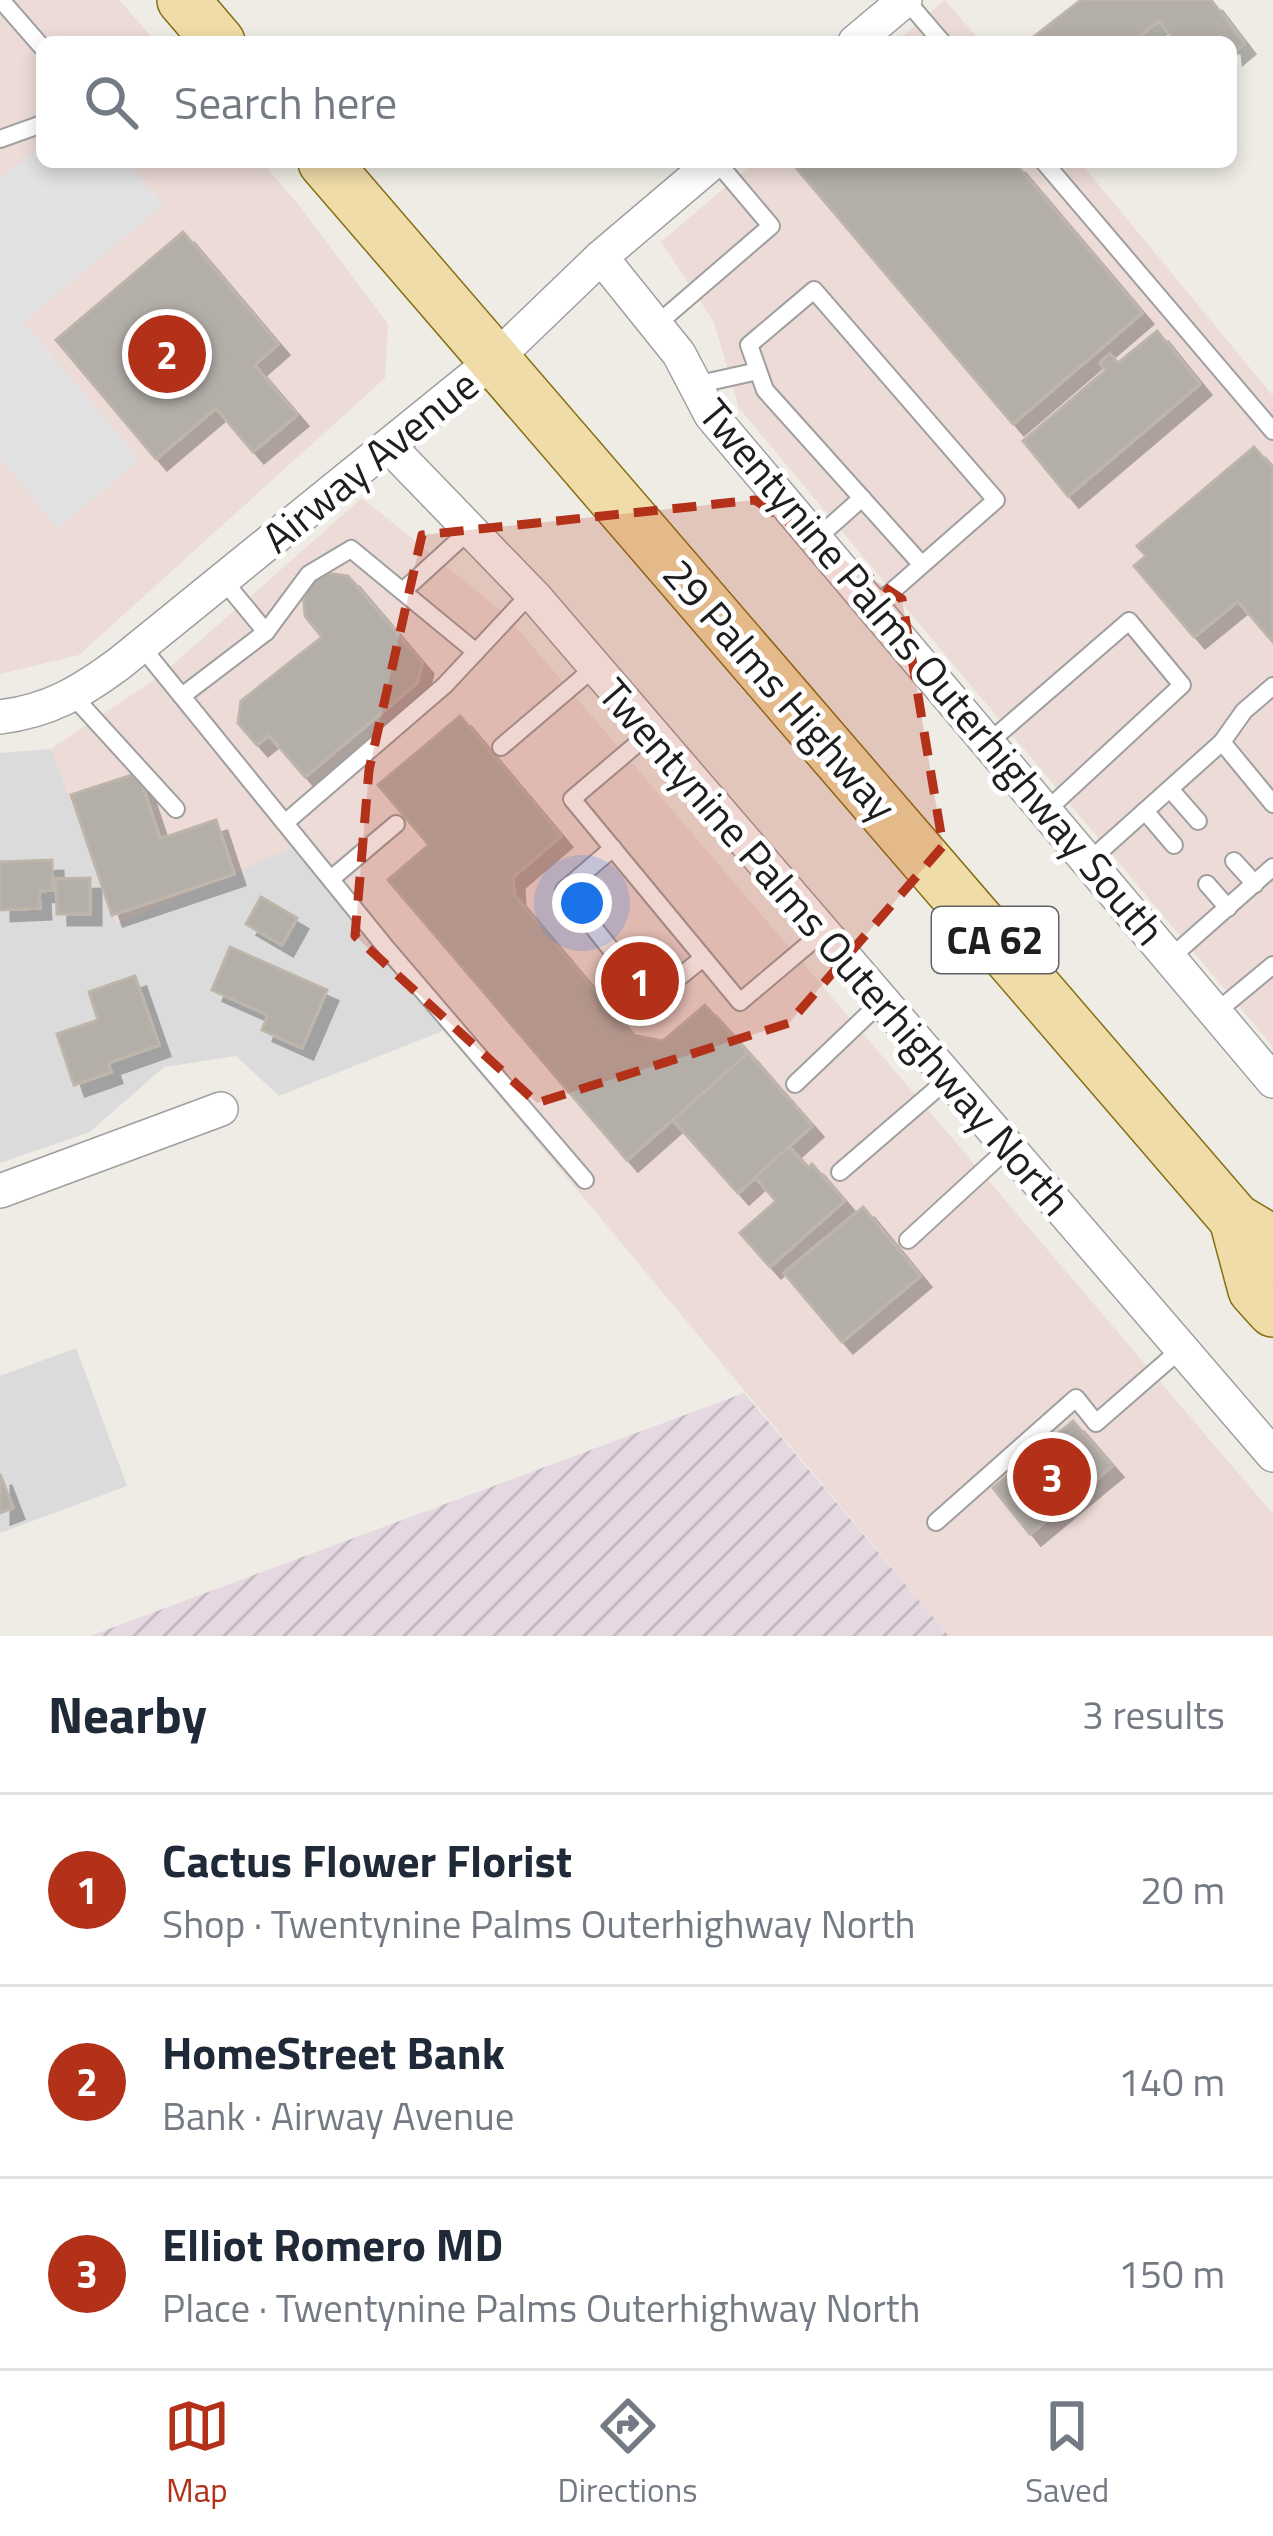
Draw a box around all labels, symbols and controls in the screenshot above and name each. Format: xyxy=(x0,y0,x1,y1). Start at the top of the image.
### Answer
search box xyxy=(36,36,1237,168)
text: Search here xyxy=(174,68,397,136)
icon: search xyxy=(78,69,144,135)
pin: 2 xyxy=(128,309,206,399)
street label: Airway Avenue xyxy=(247,353,491,568)
street label: Twentynine Palms Outerhighway South xyxy=(684,384,1181,959)
street label: 29 Palms Highway xyxy=(648,544,913,835)
street label: Twentynine Palms Outerhighway North xyxy=(584,663,1088,1229)
your location xyxy=(552,873,612,933)
road number: CA 62 xyxy=(932,907,1058,973)
pin: 1 xyxy=(601,936,679,1026)
pin: 3 xyxy=(1013,1432,1091,1522)
text: Nearby xyxy=(48,1675,207,1753)
text: 3 results xyxy=(1082,1685,1225,1744)
text: Cactus Flower Florist xyxy=(162,1826,572,1894)
text: 1 xyxy=(76,1860,98,1919)
text: 20 m xyxy=(1140,1860,1225,1919)
text: Shop · Twentynine Palms Outerhighway North xyxy=(162,1894,916,1953)
text: HomeStreet Bank xyxy=(162,2018,505,2086)
text: 2 xyxy=(76,2052,98,2111)
text: 140 m xyxy=(1118,2052,1225,2111)
text: Bank · Airway Avenue xyxy=(162,2086,514,2145)
text: Elliot Romero MD xyxy=(162,2210,503,2278)
text: 3 xyxy=(76,2244,98,2303)
text: 150 m xyxy=(1118,2244,1225,2303)
text: Place · Twentynine Palms Outerhighway North xyxy=(162,2278,920,2337)
tab: Map xyxy=(164,2393,230,2515)
tab: Directions xyxy=(558,2393,697,2515)
tab: Saved xyxy=(1025,2393,1109,2515)

